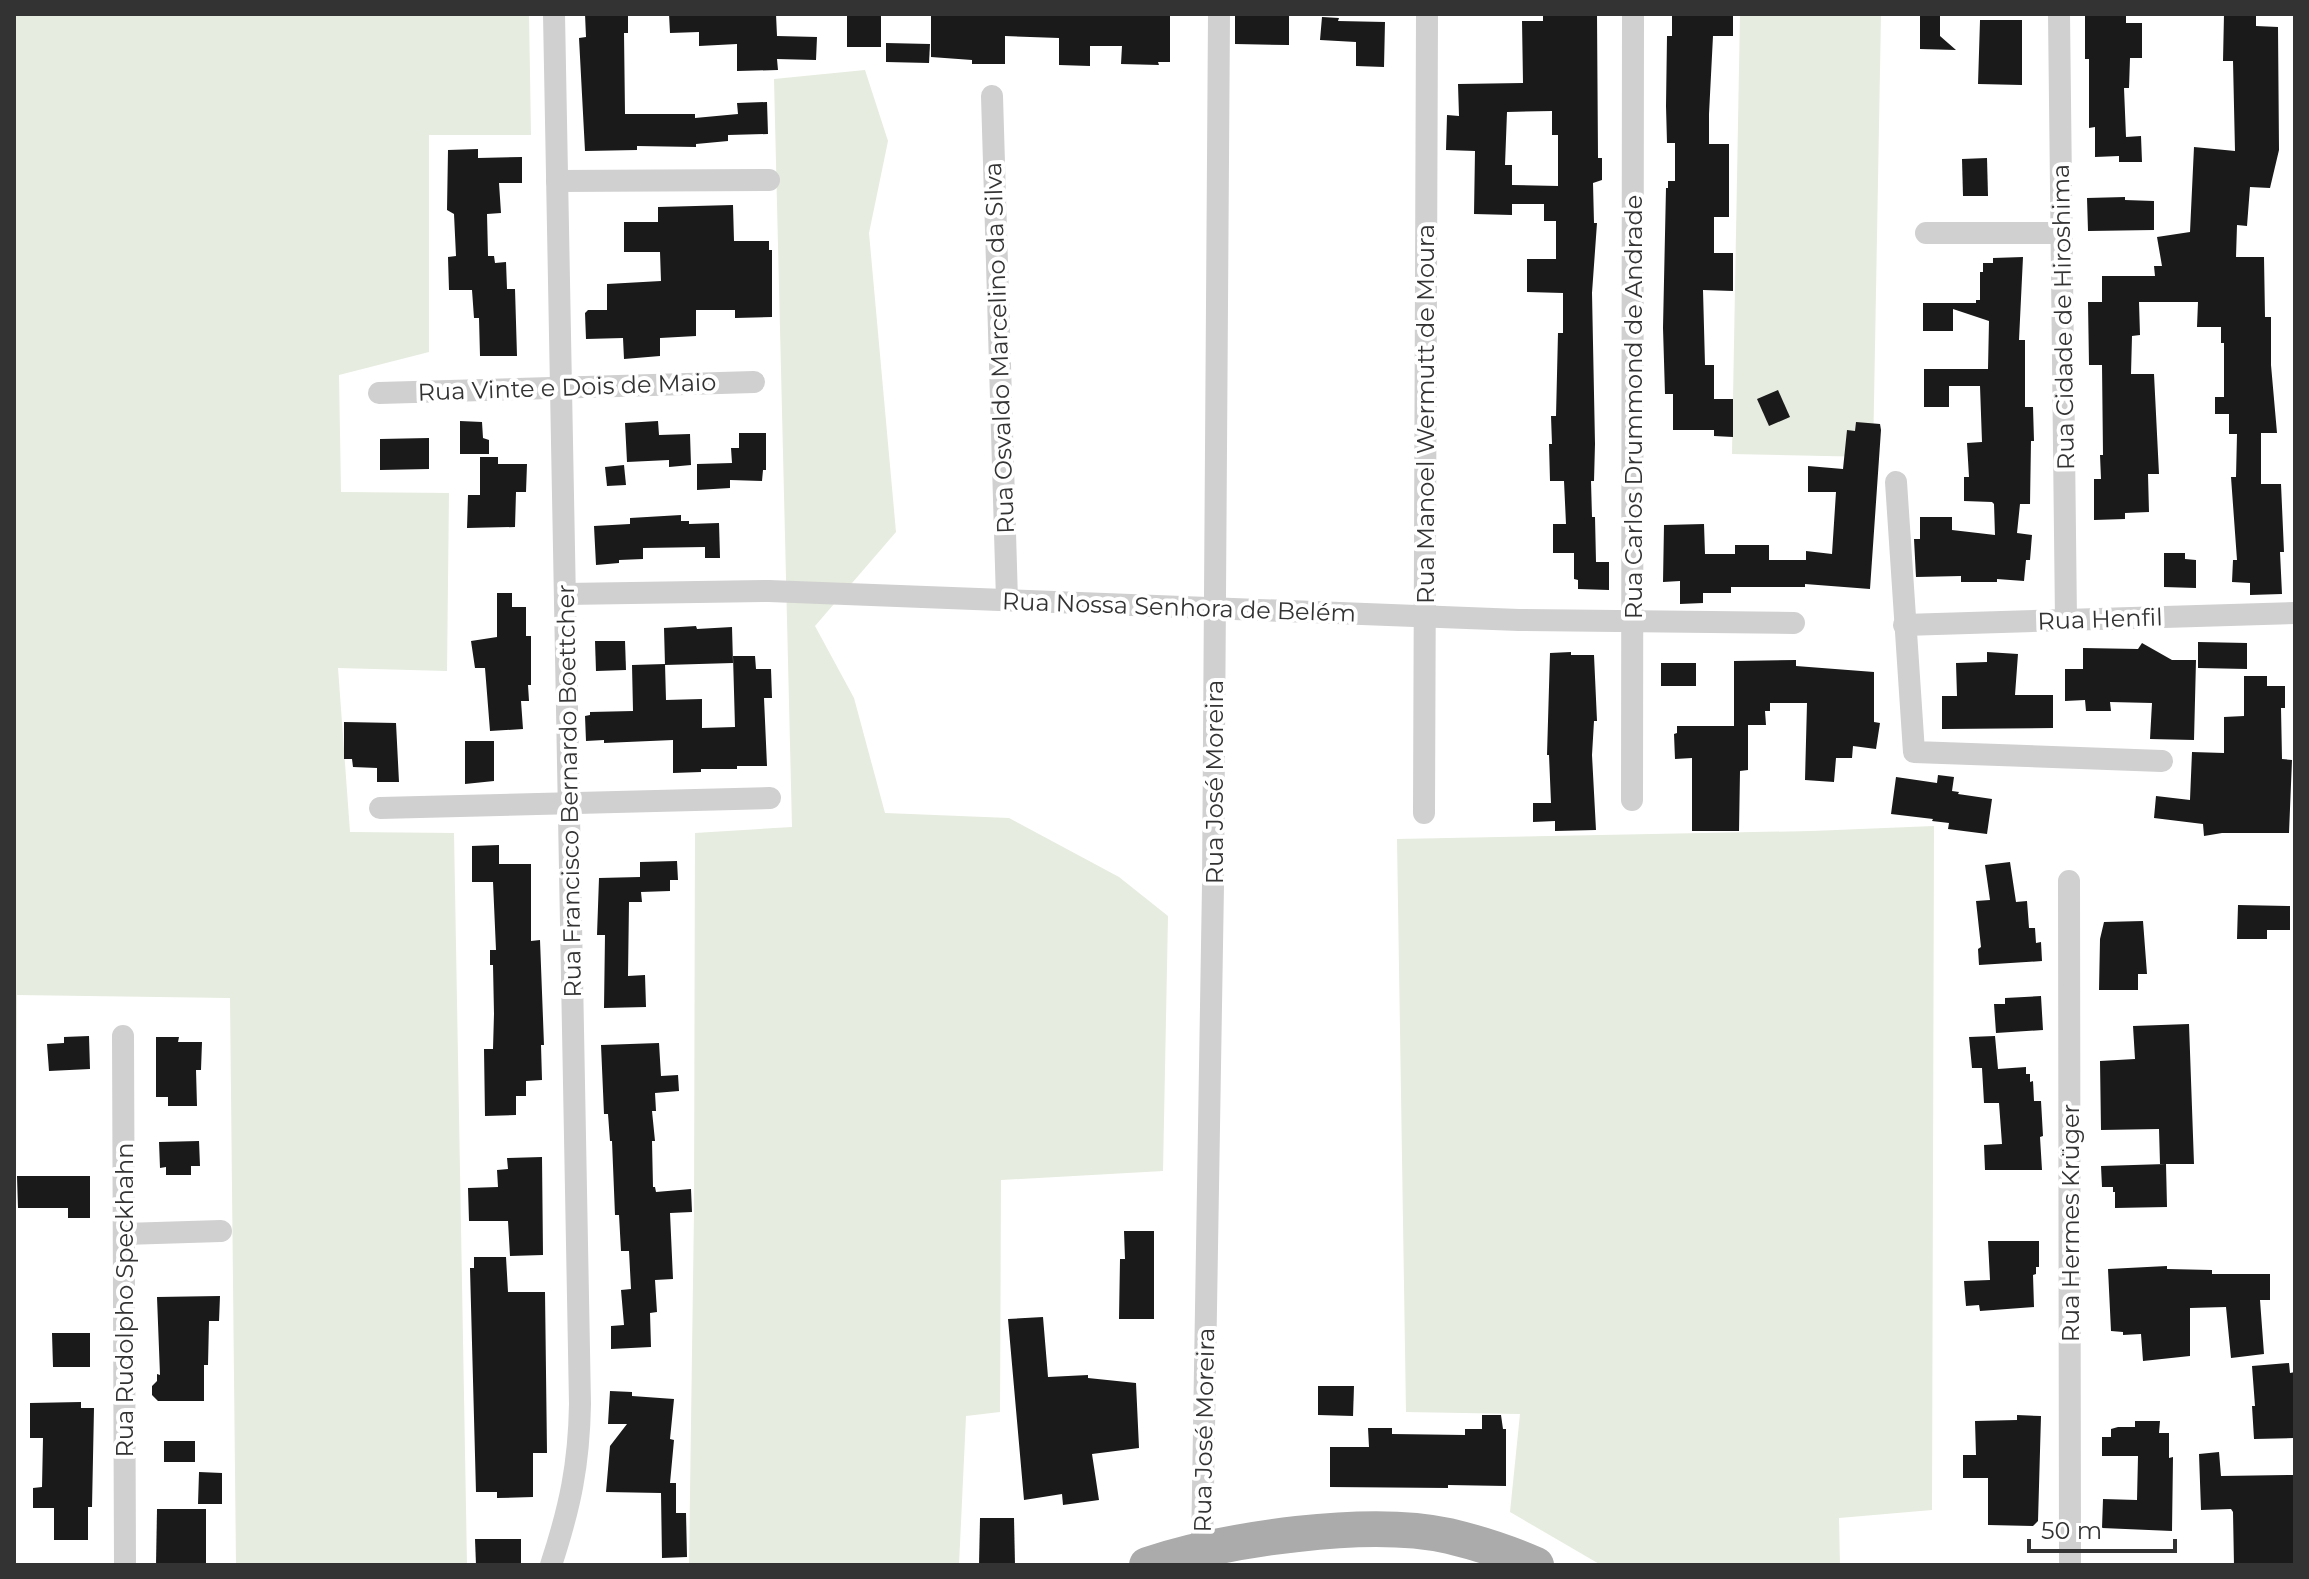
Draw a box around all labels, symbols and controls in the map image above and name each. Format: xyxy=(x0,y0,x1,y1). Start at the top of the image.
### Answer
street label: Rua Osvaldo Marcelino da Silva xyxy=(978,162,1020,534)
street label: Rua Cidade de Hiroshima xyxy=(2046,164,2080,470)
street label: Rua Carlos Drummond de Andrade xyxy=(1619,195,1648,619)
street label: Rua Manoel Wermutt de Moura xyxy=(1411,224,1440,604)
street label: Rua Vinte e Dois de Maio xyxy=(417,367,717,407)
street label: Rua Francisco Bernardo Boettcher xyxy=(551,584,587,998)
street label: Rua Nossa Senhora de Belém xyxy=(1001,586,1357,628)
street label: Rua Henfil xyxy=(2037,602,2163,636)
street label: Rua José Moreira xyxy=(1200,680,1229,884)
street label: Rua Hermes Krüger xyxy=(2056,1104,2085,1342)
street label: Rua Rudolpho Speckhahn xyxy=(110,1142,139,1458)
street label: Rua José Moreira xyxy=(1188,1327,1220,1533)
scale bar xyxy=(2029,1503,2175,1553)
text: 50 m xyxy=(2041,1516,2102,1545)

